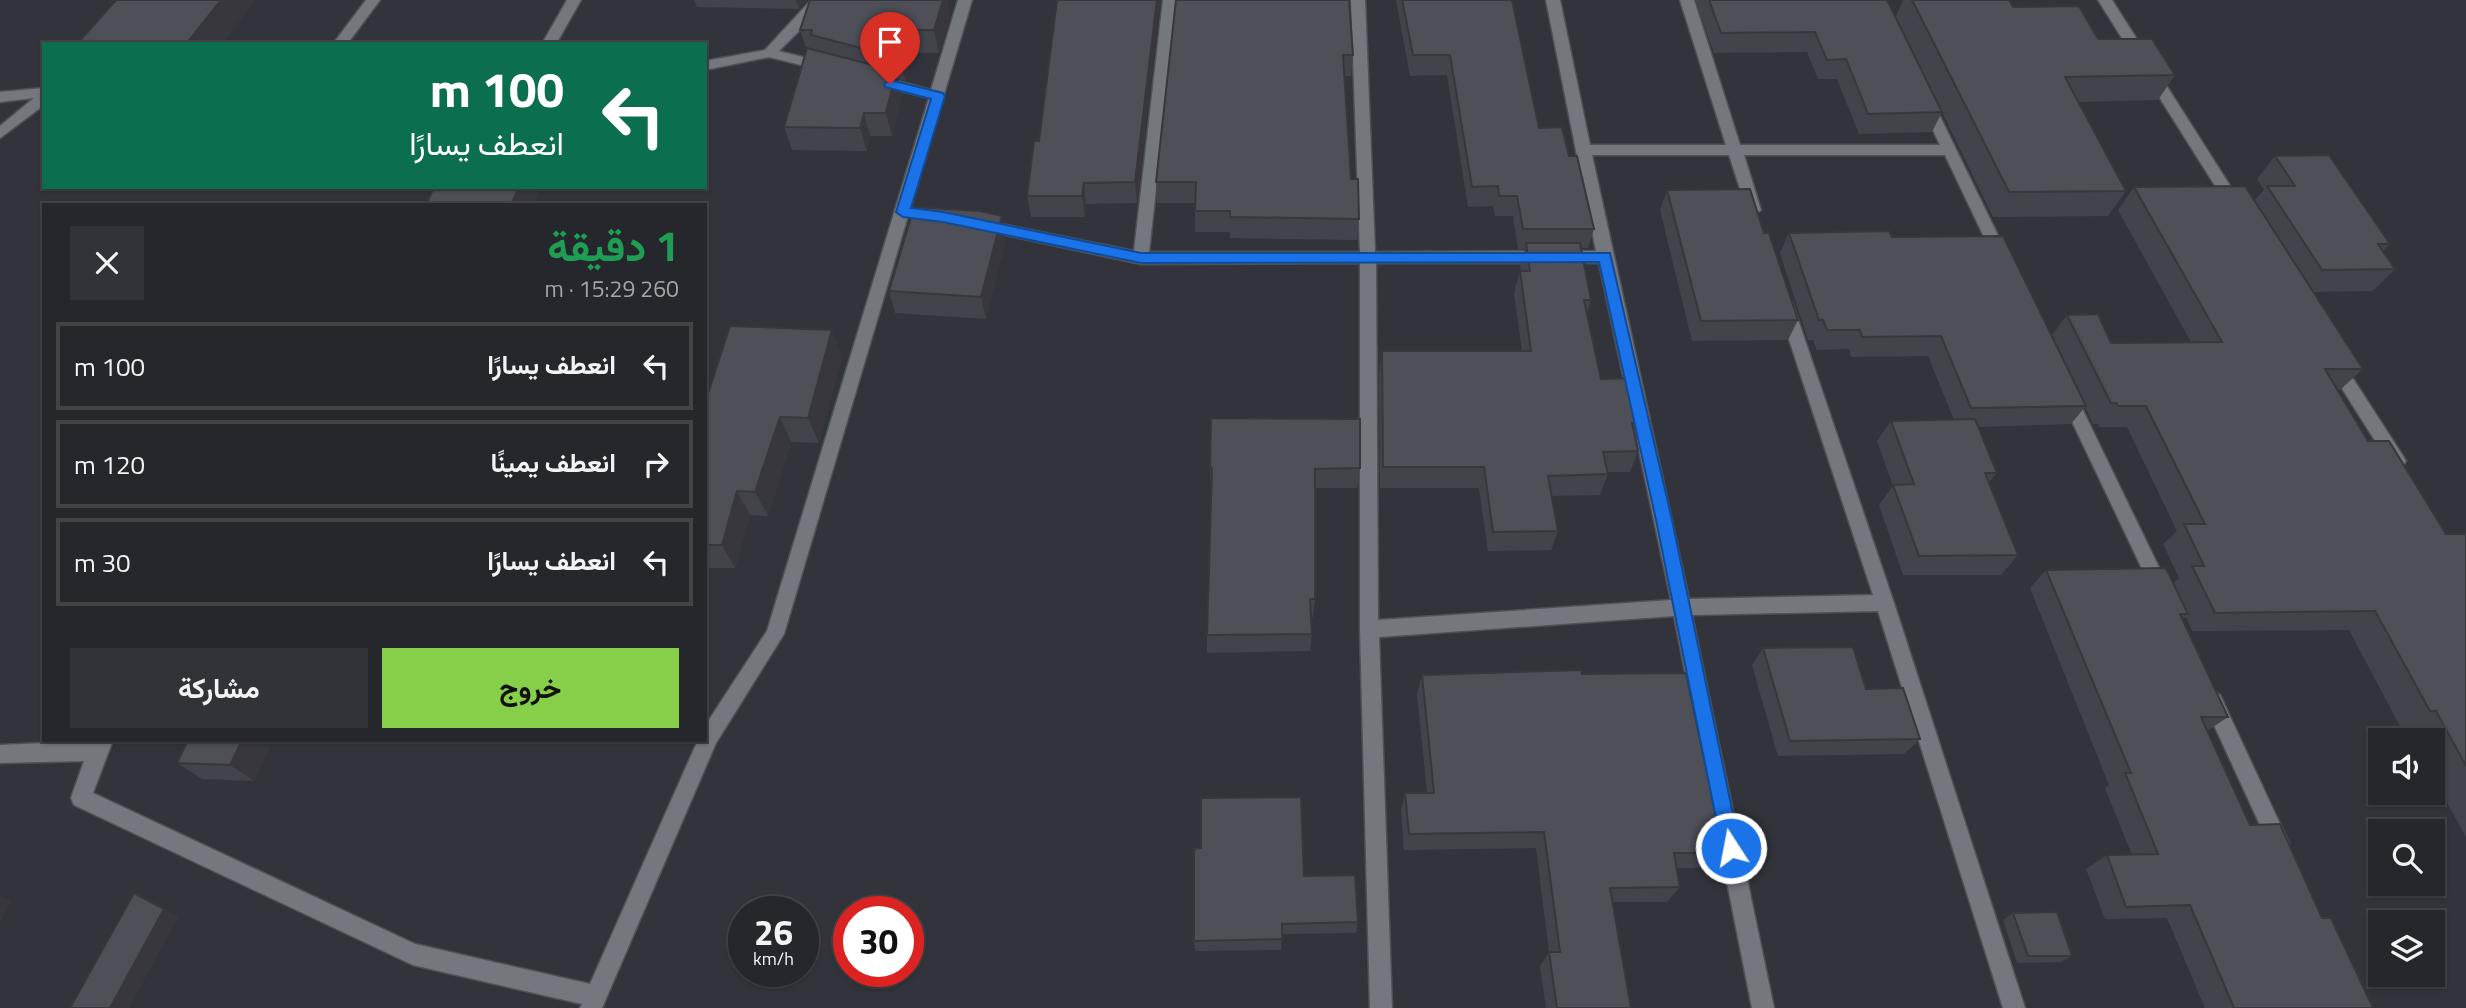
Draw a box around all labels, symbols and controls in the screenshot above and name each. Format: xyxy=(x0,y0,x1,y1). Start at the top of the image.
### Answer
pin xyxy=(860,12.0,920,84)
icon: arrive xyxy=(871,23,909,61)
text: 100 m xyxy=(430,51,564,126)
icon: left xyxy=(588,70,679,161)
text: انعطف يسارًا xyxy=(409,119,564,167)
text: 1 دقيقة xyxy=(547,213,679,277)
button: close xyxy=(70,226,144,300)
text: 260 m · 15:29 xyxy=(544,271,679,306)
text: انعطف يسارًا xyxy=(487,345,616,384)
text: 100 m xyxy=(74,347,145,386)
icon: left xyxy=(637,347,675,385)
text: انعطف يمينًا xyxy=(490,443,616,482)
text: 120 m xyxy=(74,445,145,484)
icon: right xyxy=(637,445,675,483)
text: انعطف يسارًا xyxy=(487,541,616,580)
text: 30 m xyxy=(74,543,131,582)
icon: left xyxy=(637,543,675,581)
button: مشاركة xyxy=(70,648,368,728)
button: خروج xyxy=(382,648,679,728)
map controls xyxy=(2368,728,2445,987)
button: sound xyxy=(2368,728,2445,805)
position arrow xyxy=(1694,811,1768,885)
button: search xyxy=(2368,819,2445,896)
speed limit sign: 30 xyxy=(833,896,924,987)
text: 26 xyxy=(754,905,793,959)
button: layers xyxy=(2368,910,2445,987)
text: km/h xyxy=(753,945,794,972)

